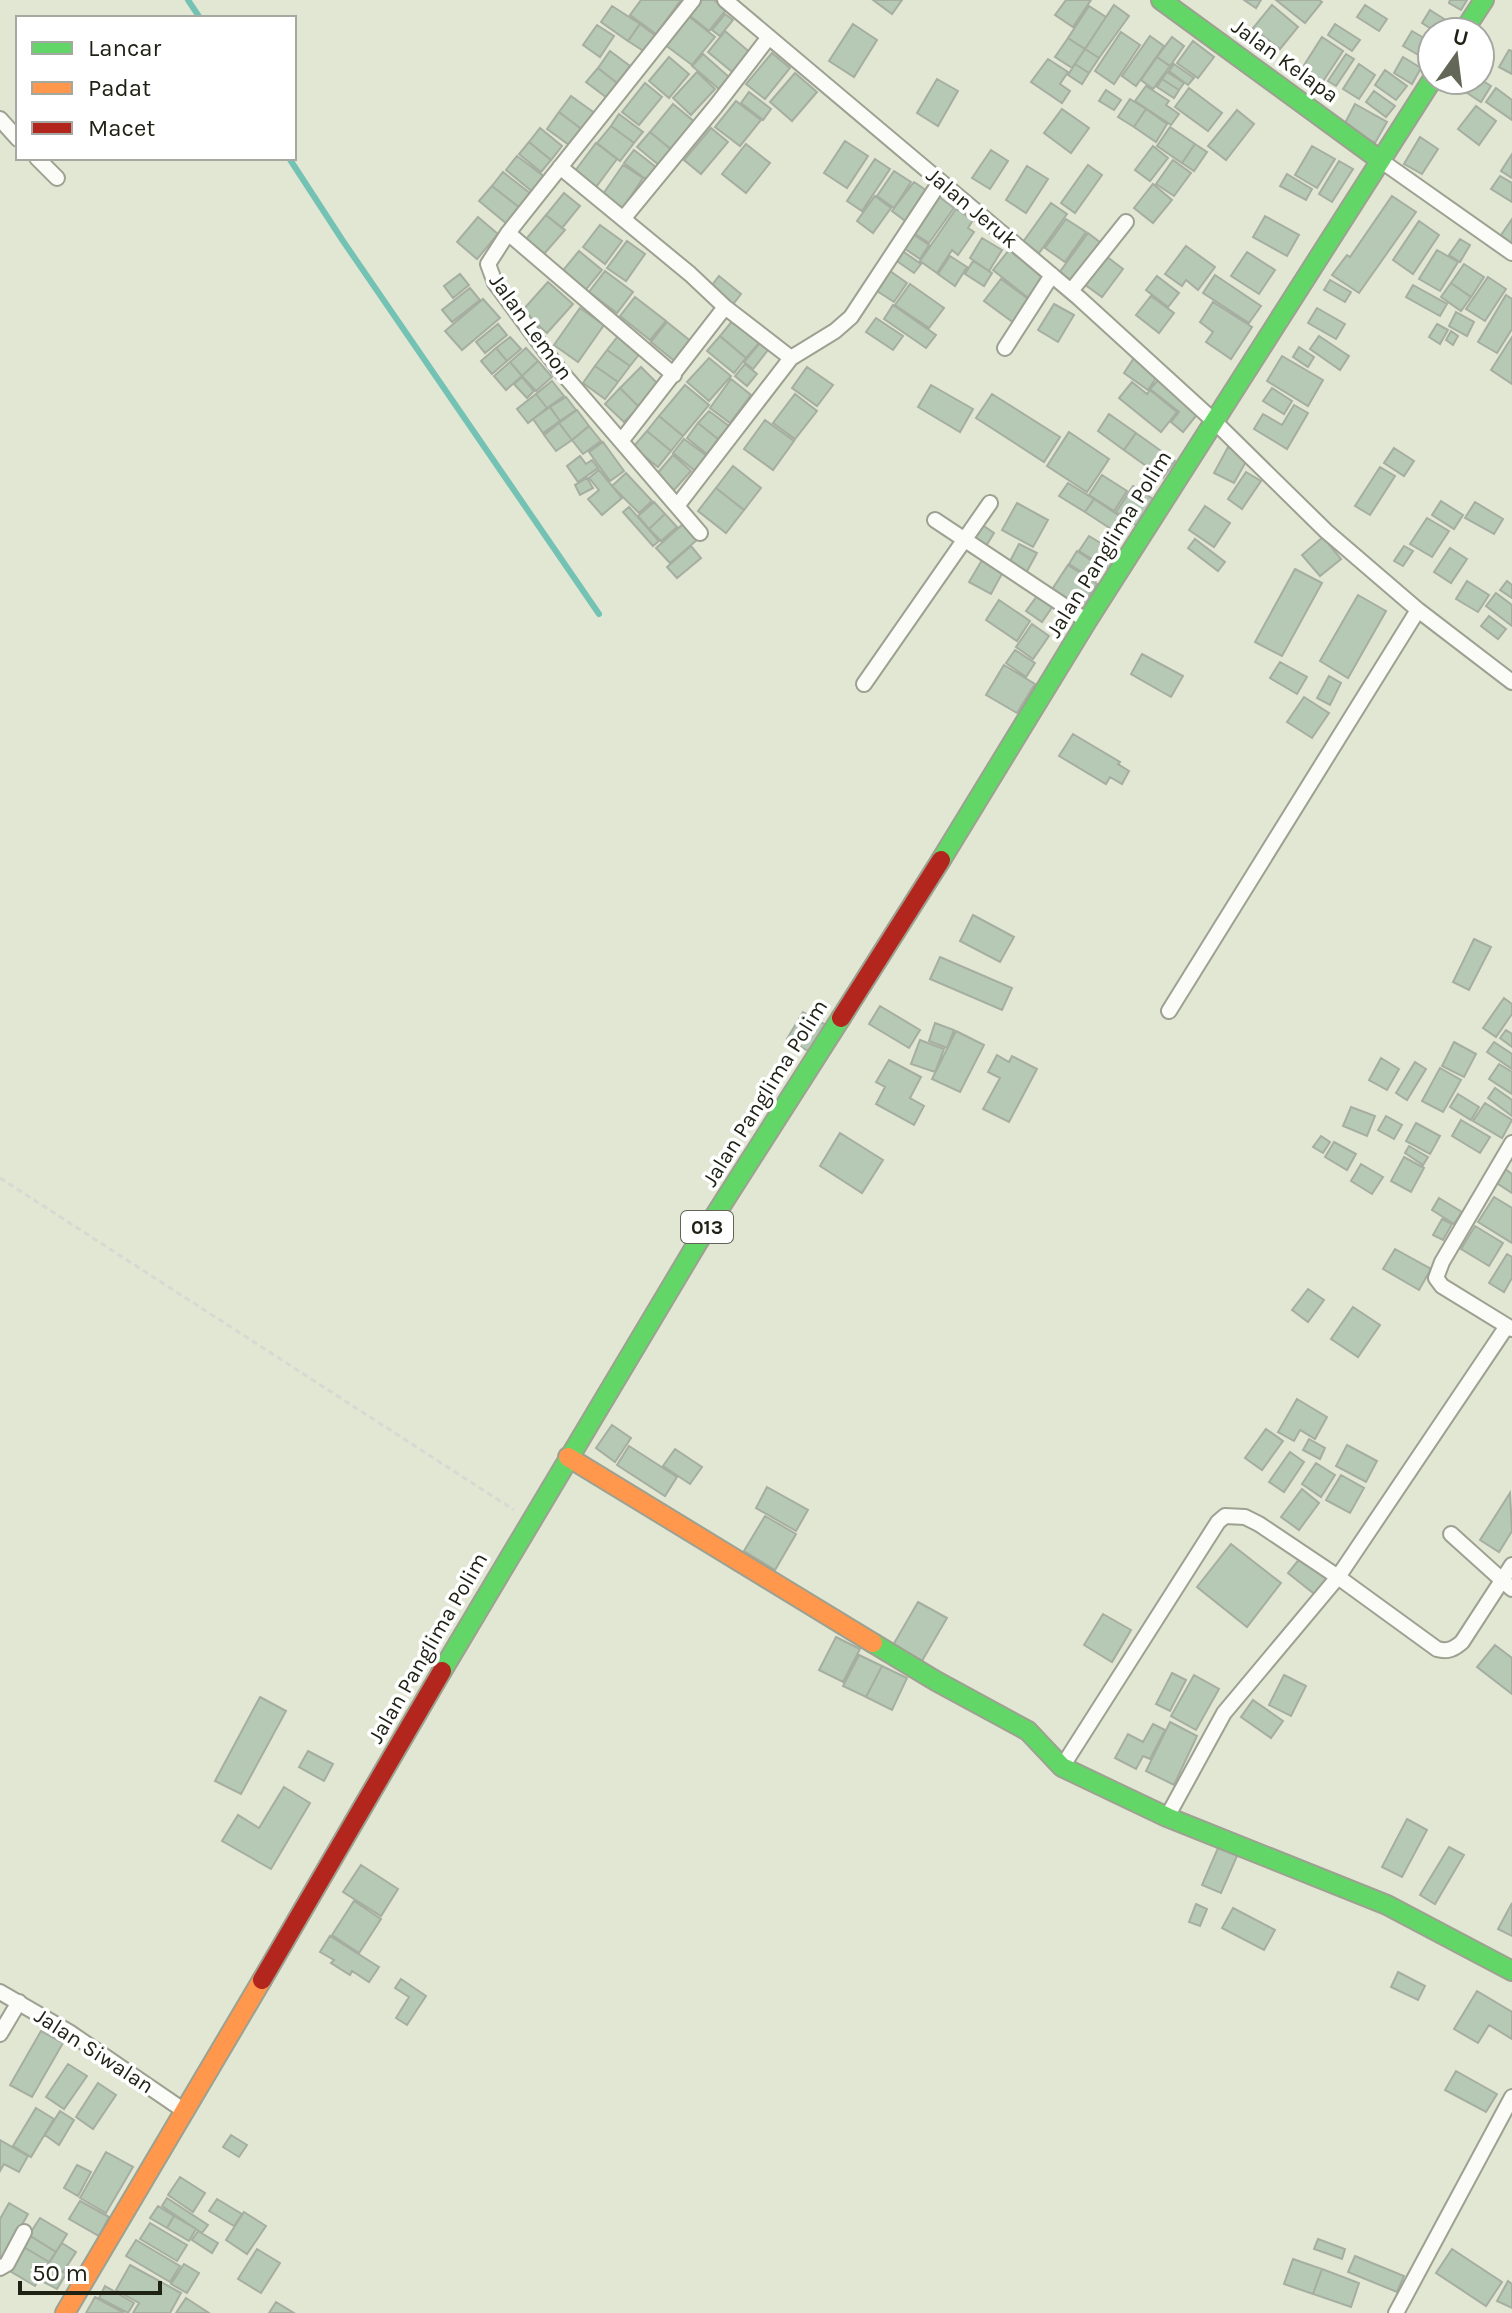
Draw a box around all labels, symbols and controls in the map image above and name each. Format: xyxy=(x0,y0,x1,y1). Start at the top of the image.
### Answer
street label: Jalan Kelapa xyxy=(1227,14,1343,108)
legend xyxy=(16,16,296,160)
north arrow xyxy=(1416,16,1496,96)
text: U xyxy=(1450,23,1471,52)
text: Lancar xyxy=(88,34,162,62)
text: Padat xyxy=(88,74,151,102)
text: Macet xyxy=(88,114,155,142)
street label: Jalan Jeruk xyxy=(921,162,1023,254)
street label: Jalan Lemon xyxy=(484,269,578,385)
street label: Jalan Panglima Polim xyxy=(1041,446,1177,642)
street label: Jalan Panglima Polim xyxy=(697,995,833,1191)
road number: 013 xyxy=(681,1211,733,1243)
street label: Jalan Panglima Polim xyxy=(363,1548,493,1748)
street label: Jalan Siwalan xyxy=(29,2003,159,2099)
scale bar xyxy=(20,2245,160,2295)
text: 50 m xyxy=(32,2259,88,2287)

